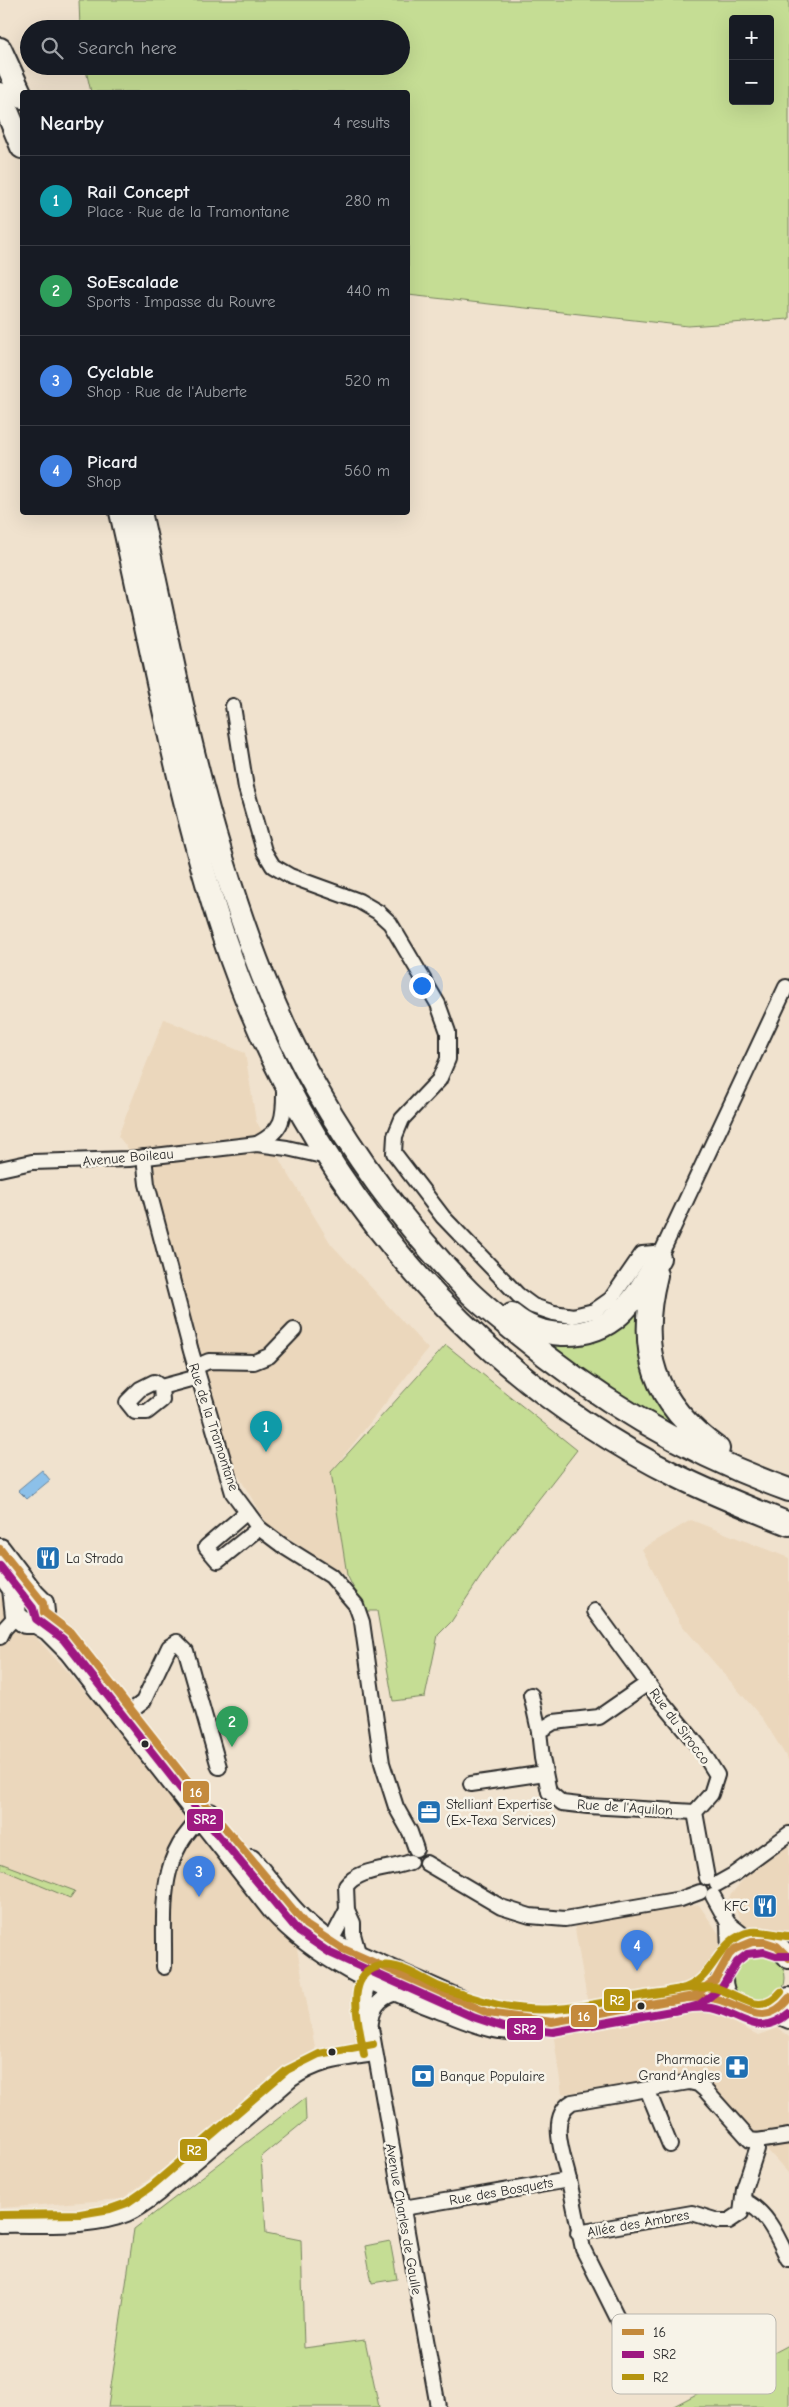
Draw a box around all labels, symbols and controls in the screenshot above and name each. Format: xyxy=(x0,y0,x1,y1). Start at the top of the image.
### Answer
map controls xyxy=(729,15,774,105)
button: + xyxy=(729,15,774,60)
search box xyxy=(20,20,410,75)
icon: search xyxy=(38,34,66,62)
text: Search here xyxy=(78,37,177,59)
button: − xyxy=(729,60,774,105)
text: Nearby xyxy=(40,111,104,135)
text: 4 results xyxy=(333,114,390,132)
text: Rail Concept xyxy=(87,181,189,203)
text: 1 xyxy=(53,192,59,210)
text: 280 m xyxy=(345,192,390,210)
text: Place · Rue de la Tramontane xyxy=(87,203,289,221)
text: SoEscalade xyxy=(87,271,179,293)
text: 2 xyxy=(52,282,60,300)
text: 440 m xyxy=(346,282,390,300)
text: Sports · Impasse du Rouvre xyxy=(87,293,276,311)
text: Cyclable xyxy=(87,361,154,383)
text: 3 xyxy=(52,372,60,390)
text: 520 m xyxy=(345,372,390,390)
text: Shop · Rue de l'Auberte xyxy=(87,383,247,401)
text: Picard xyxy=(87,451,138,473)
text: 4 xyxy=(52,462,60,480)
text: 560 m xyxy=(344,462,390,480)
text: Shop xyxy=(87,473,121,491)
your location xyxy=(409,973,435,999)
street label: Avenue Boileau xyxy=(82,1145,174,1170)
street label: Rue de la Tramontane xyxy=(185,1361,242,1493)
pin: 1 xyxy=(250,1411,282,1452)
restaurant icon: La Strada xyxy=(35,1545,61,1571)
place label: La Strada xyxy=(66,1550,124,1567)
street label: Rue du Sirocco xyxy=(645,1685,714,1768)
pin: 2 xyxy=(216,1706,248,1747)
unlabelled marker xyxy=(140,1739,150,1749)
line badge: 16 xyxy=(182,1780,210,1804)
text: 16 xyxy=(190,1784,202,1801)
place label: Stelliant Expertise (Ex-Texa Services) xyxy=(446,1796,556,1829)
street label: Rue de l'Aquilon xyxy=(576,1796,673,1819)
office icon: Stelliant Expertise (Ex-Texa Services) xyxy=(416,1799,442,1825)
line badge: SR2 xyxy=(186,1808,224,1832)
text: SR2 xyxy=(194,1811,216,1828)
pin: 3 xyxy=(183,1856,215,1897)
restaurant icon: KFC xyxy=(752,1893,778,1919)
place label: KFC xyxy=(724,1898,748,1915)
pin: 4 xyxy=(621,1930,653,1971)
line badge: R2 xyxy=(603,1988,631,2012)
text: R2 xyxy=(609,1992,625,2009)
unlabelled marker xyxy=(636,2001,646,2011)
line badge: 16 xyxy=(570,2004,598,2028)
text: 16 xyxy=(578,2008,590,2025)
line badge: SR2 xyxy=(506,2017,544,2041)
text: SR2 xyxy=(514,2021,536,2038)
unlabelled marker xyxy=(327,2047,337,2057)
place label: Pharmacie Grand Angles xyxy=(638,2051,720,2084)
pharmacy icon: Pharmacie Grand Angles xyxy=(724,2054,750,2080)
bank icon: Banque Populaire xyxy=(410,2063,436,2089)
place label: Banque Populaire xyxy=(440,2068,545,2085)
line badge: R2 xyxy=(179,2138,208,2162)
text: R2 xyxy=(186,2142,202,2159)
street label: Avenue Charles de Gaulle xyxy=(382,2142,425,2296)
street label: Rue des Bosquets xyxy=(448,2174,554,2209)
street label: Allée des Ambres xyxy=(586,2206,691,2241)
legend xyxy=(612,2314,776,2394)
text: 16 xyxy=(653,2324,666,2341)
text: SR2 xyxy=(653,2346,676,2363)
text: R2 xyxy=(653,2369,669,2386)

